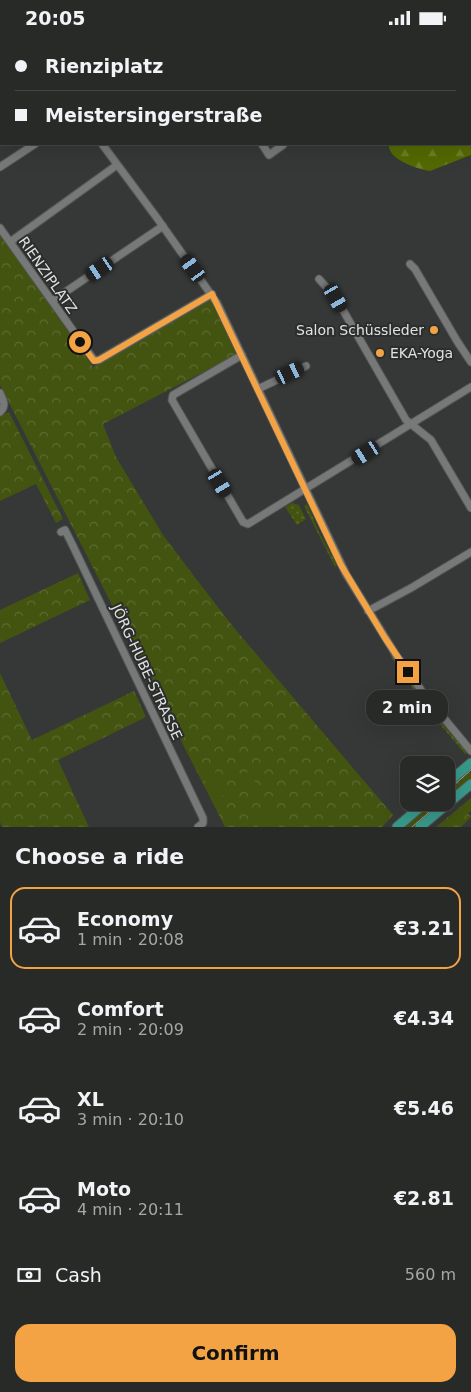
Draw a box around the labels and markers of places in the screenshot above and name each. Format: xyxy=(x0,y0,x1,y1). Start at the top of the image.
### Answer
place label: Salon Schüssleder xyxy=(296,322,424,338)
marker: Salon Schüssleder xyxy=(428,324,440,336)
place label: EKA-Yoga xyxy=(390,345,453,361)
marker: EKA-Yoga xyxy=(374,347,386,359)

